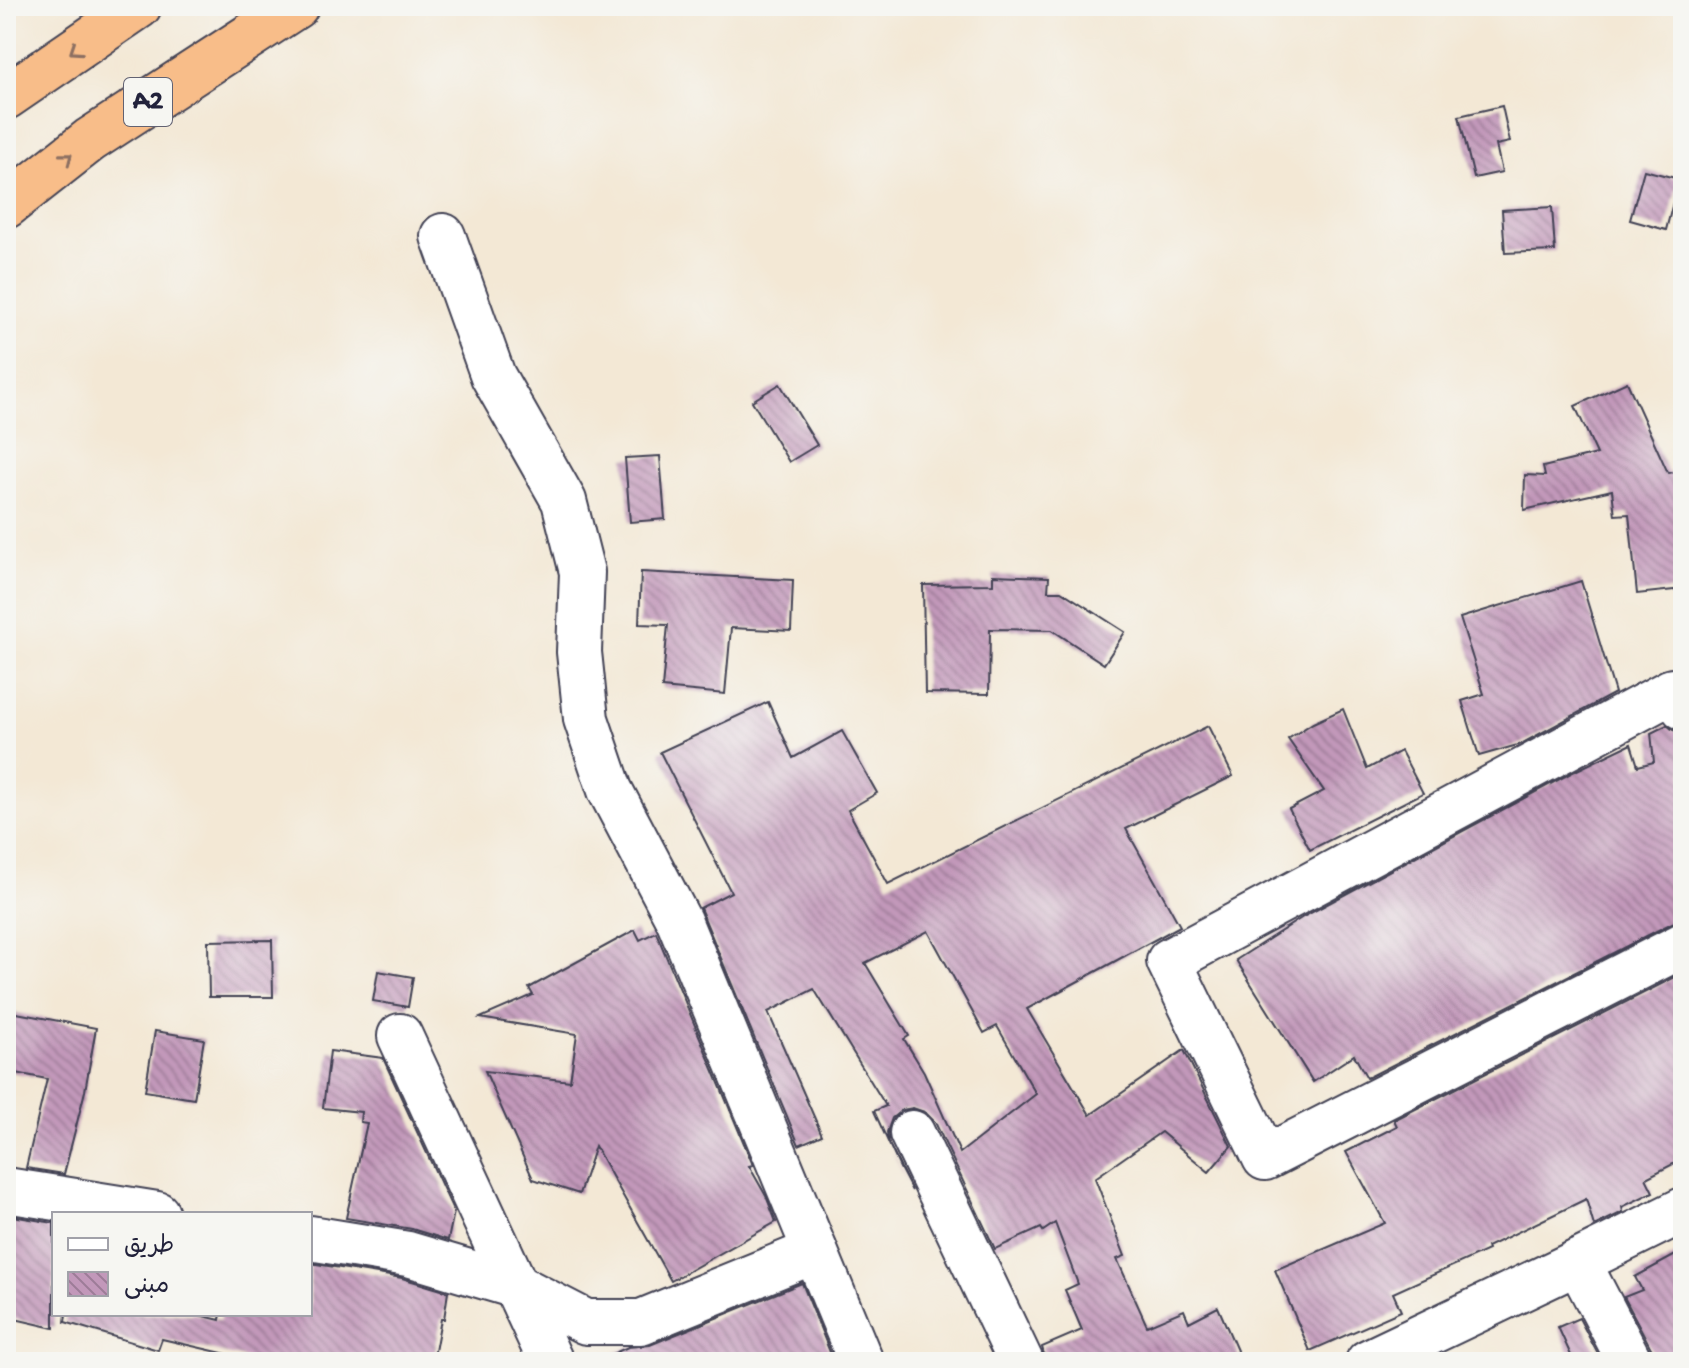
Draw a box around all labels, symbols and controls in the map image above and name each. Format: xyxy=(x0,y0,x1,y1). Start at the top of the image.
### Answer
one-way arrow xyxy=(69,40,84,55)
road number: A2 xyxy=(124,78,172,126)
one-way arrow xyxy=(58,153,72,168)
legend xyxy=(52,1212,312,1316)
text: طريق xyxy=(124,1233,174,1262)
text: مبنى xyxy=(124,1273,169,1302)

